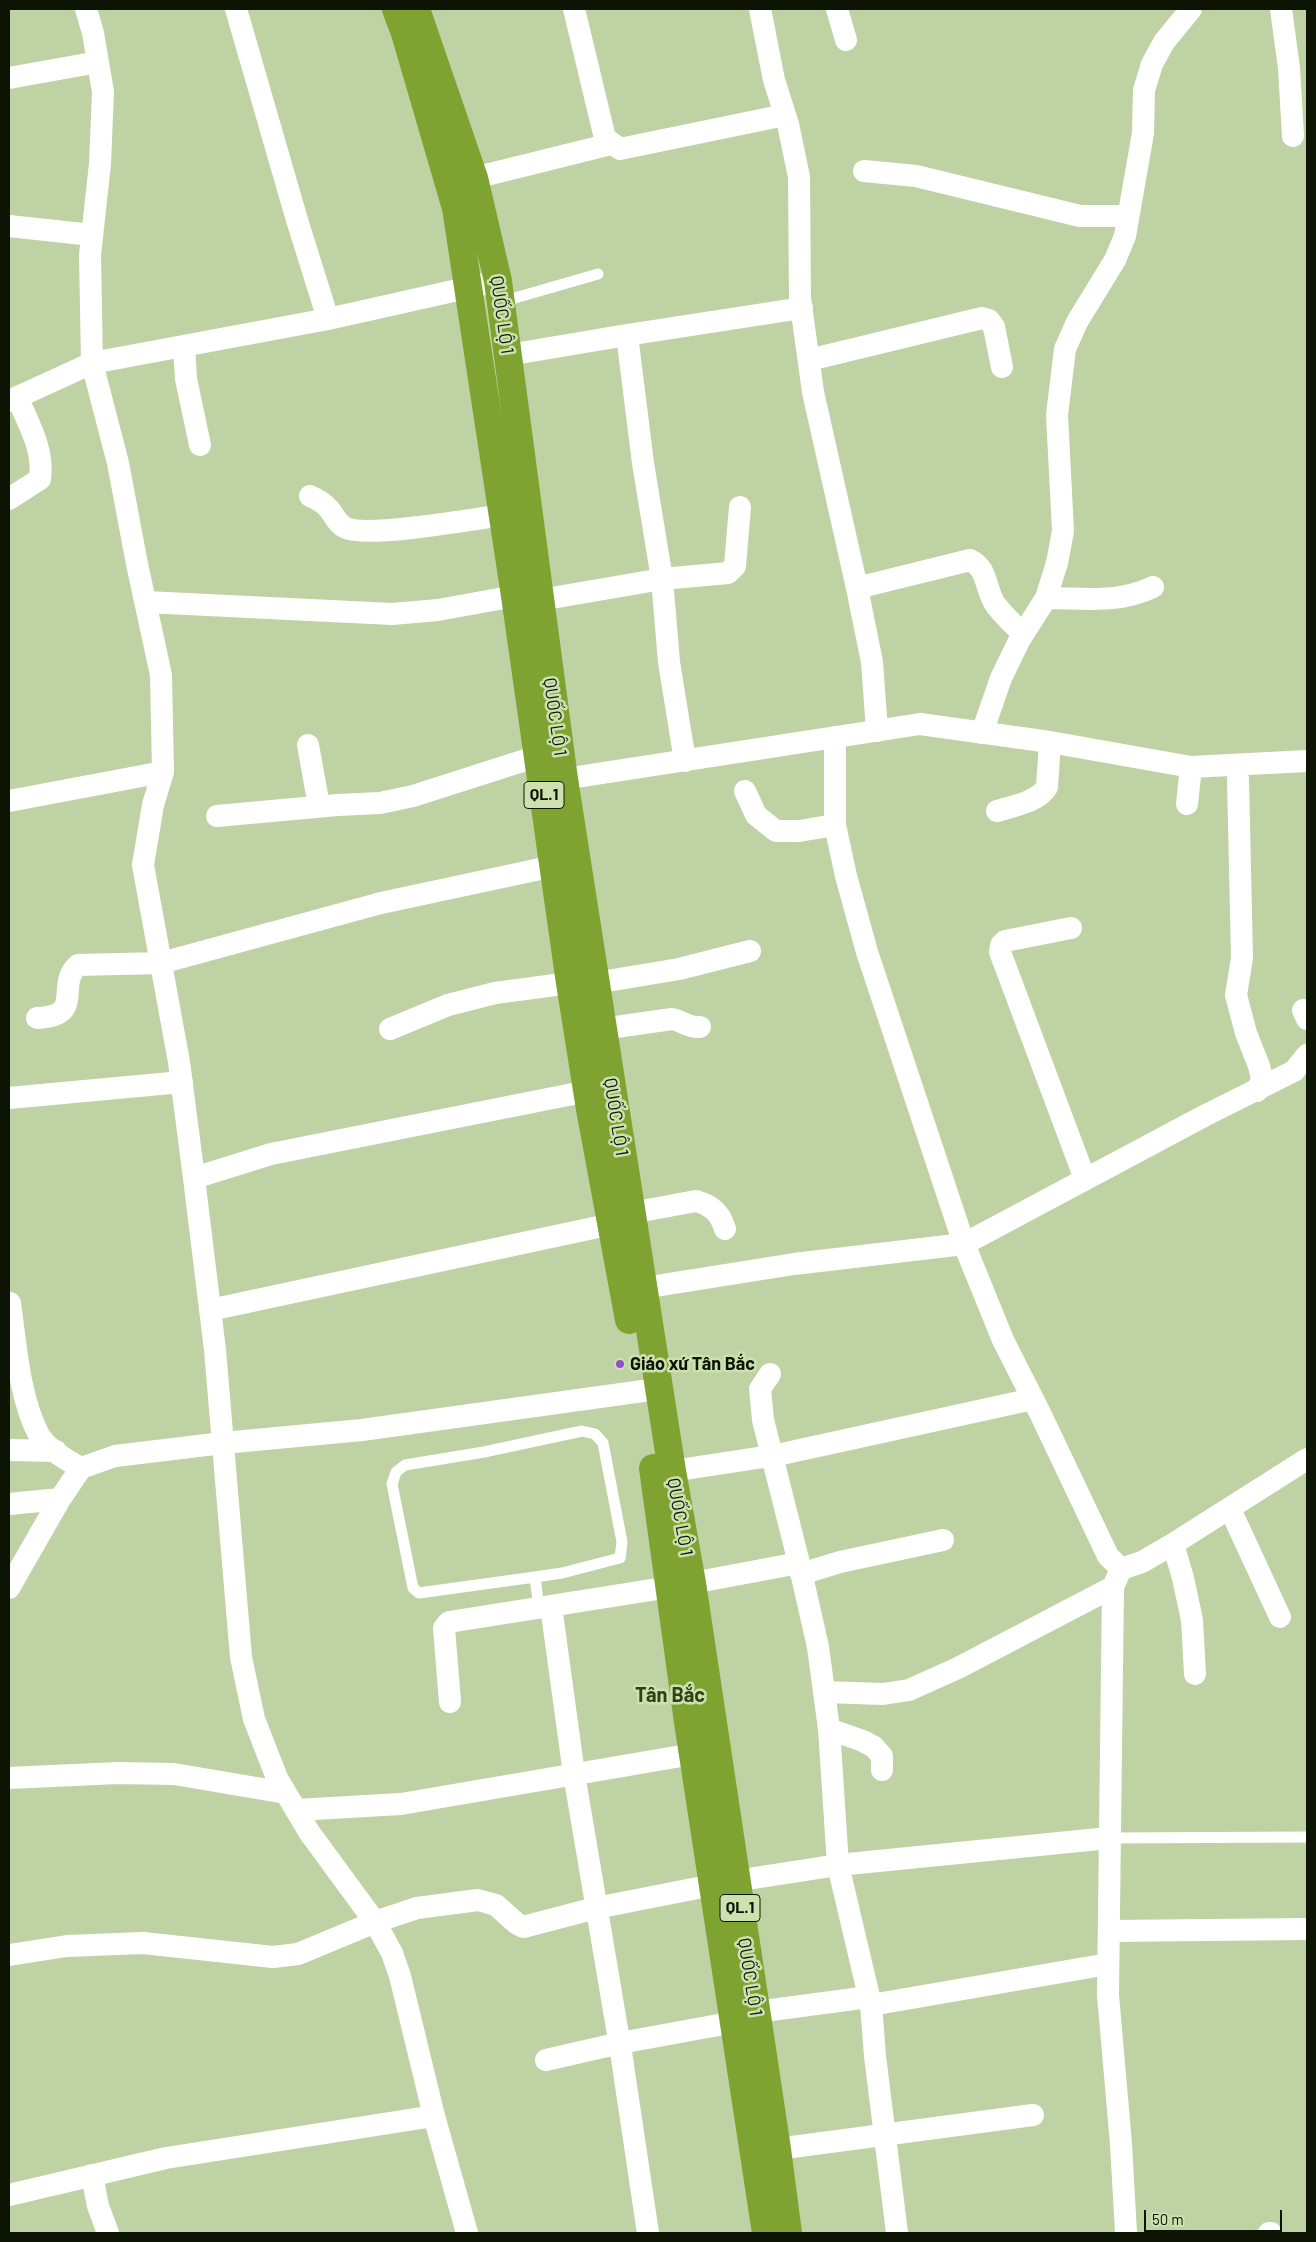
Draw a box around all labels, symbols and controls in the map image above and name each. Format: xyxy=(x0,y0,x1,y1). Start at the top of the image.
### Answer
street label: QUỐC LỘ 1 xyxy=(486,274,518,356)
street label: QUỐC LỘ 1 xyxy=(539,676,571,758)
road number: QL.1 xyxy=(524,782,564,808)
street label: QUỐC LỘ 1 xyxy=(599,1076,633,1158)
place label: Giáo xứ Tân Bắc xyxy=(630,1353,755,1375)
marker: Giáo xứ Tân Bắc xyxy=(614,1358,626,1370)
street label: QUỐC LỘ 1 xyxy=(663,1476,697,1558)
district label: Tân Bắc xyxy=(635,1683,705,1707)
road number: QL.1 xyxy=(720,1895,760,1922)
street label: QUỐC LỘ 1 xyxy=(733,1936,767,2018)
scale bar xyxy=(1146,2200,1284,2232)
text: 50 m xyxy=(1152,2210,1184,2228)

